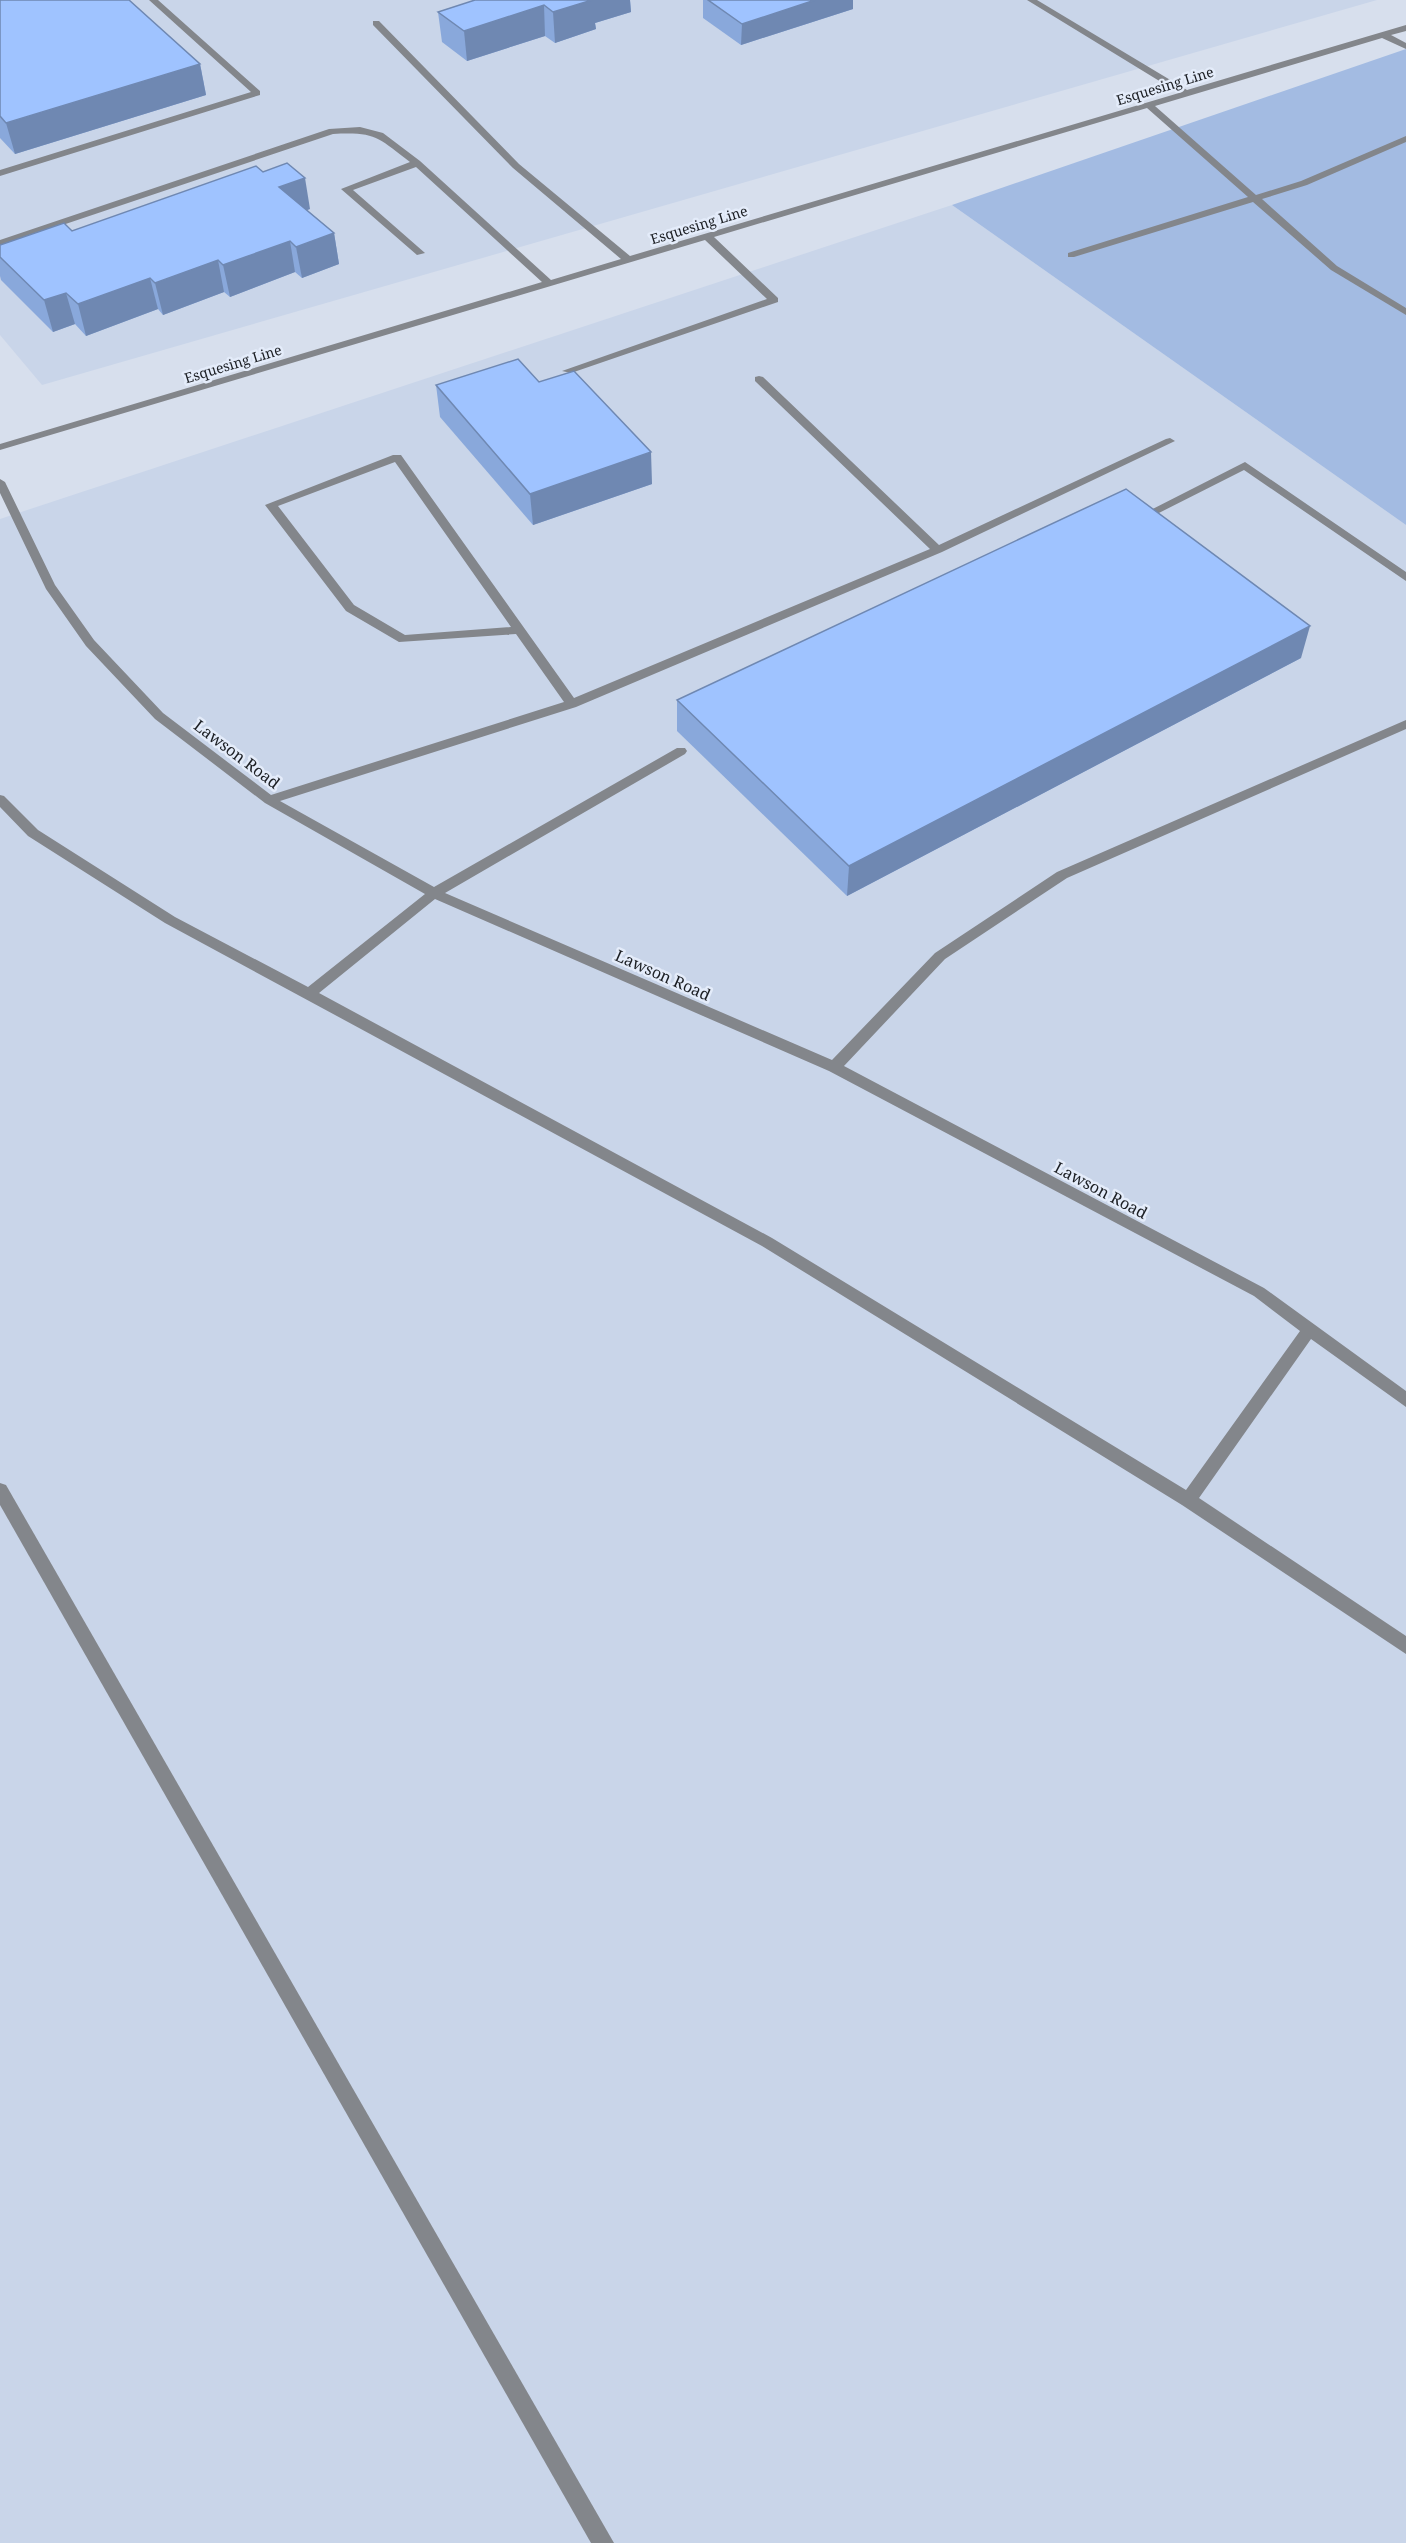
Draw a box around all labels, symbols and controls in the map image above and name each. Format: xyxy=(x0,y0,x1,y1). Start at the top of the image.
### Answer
street label: Esquesing Line xyxy=(1114,62,1216,109)
street label: Esquesing Line xyxy=(648,201,750,248)
street label: Esquesing Line xyxy=(182,340,284,387)
street label: Lawson Road xyxy=(190,714,285,794)
street label: Lawson Road xyxy=(612,944,714,1006)
street label: Lawson Road xyxy=(1051,1156,1151,1224)

